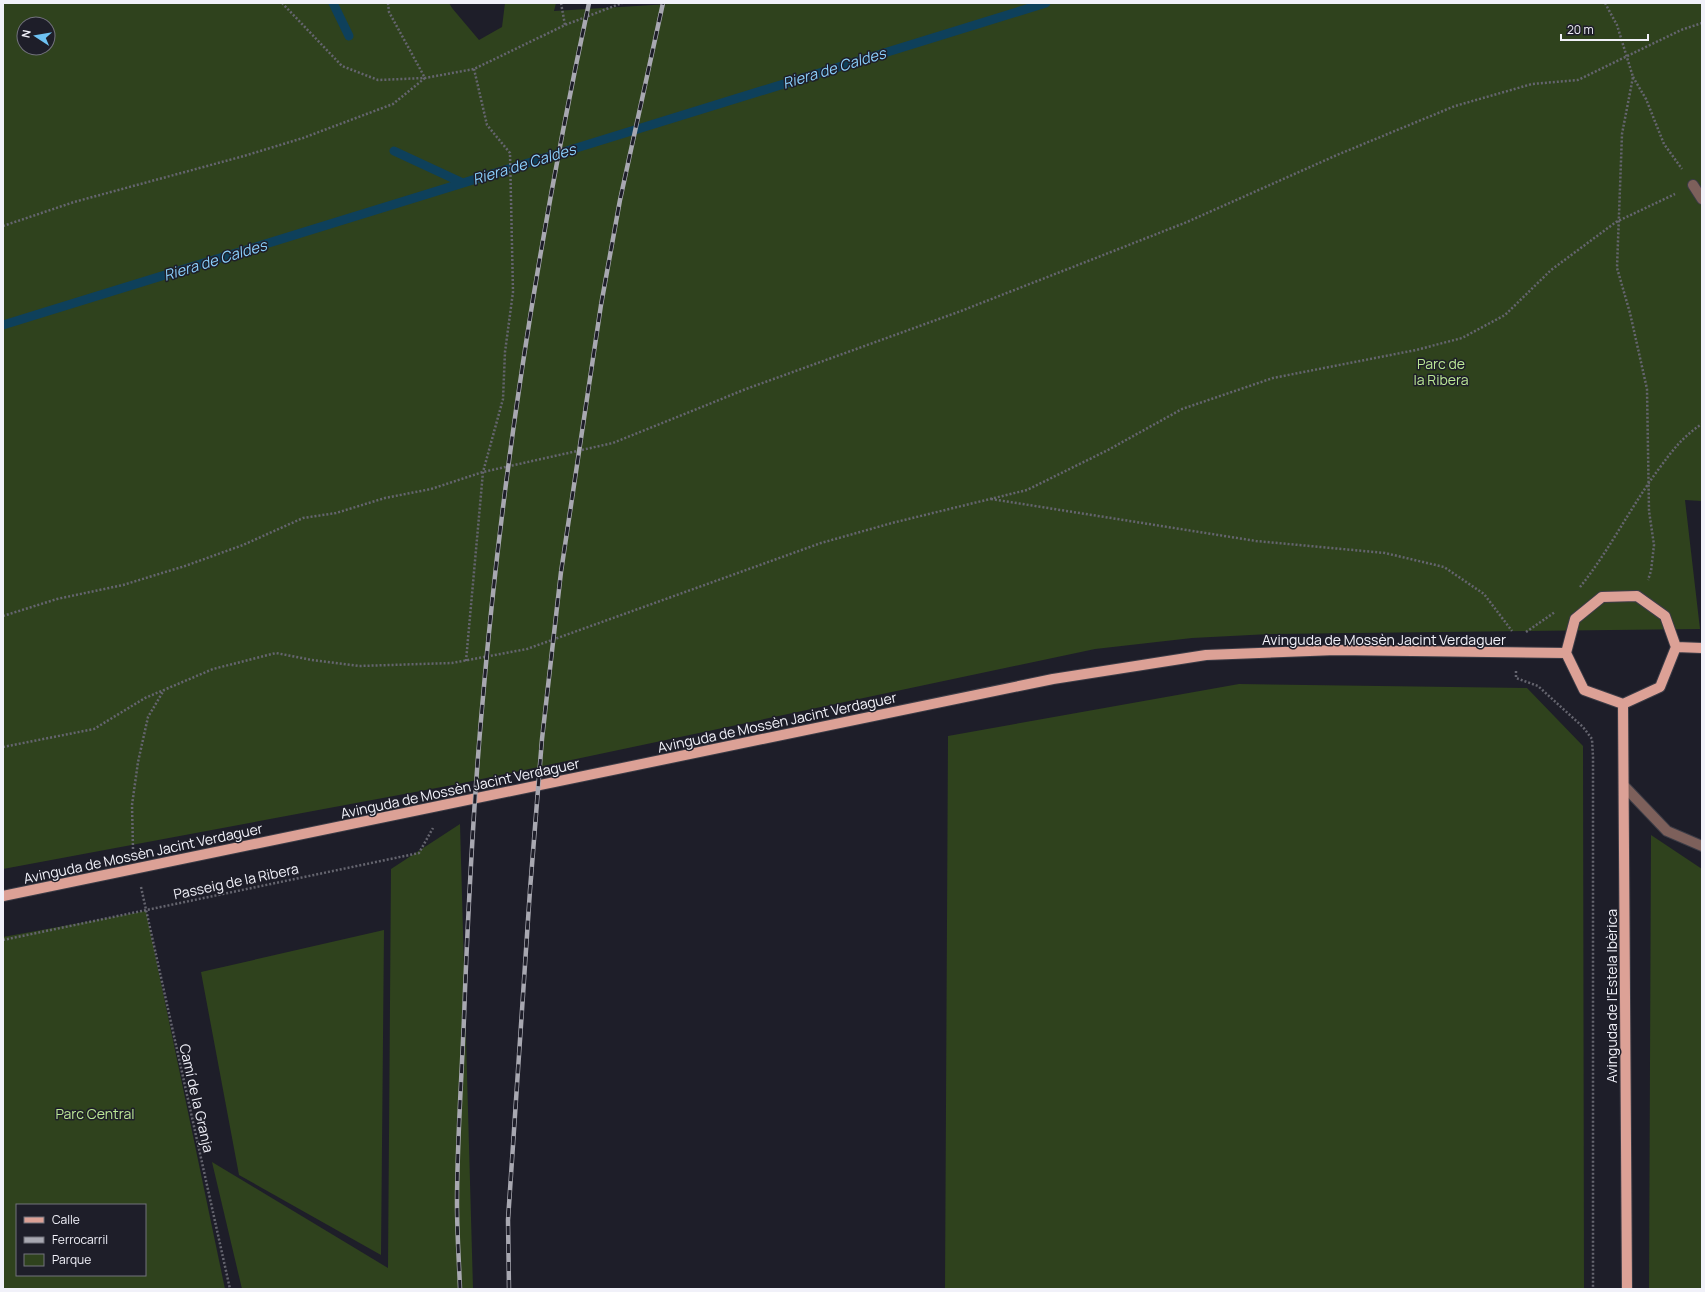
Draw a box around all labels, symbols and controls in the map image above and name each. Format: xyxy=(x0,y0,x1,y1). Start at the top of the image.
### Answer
north arrow xyxy=(16,16,56,56)
scale bar xyxy=(1561,16,1648,42)
text: 20 m xyxy=(1567,21,1594,38)
text: N xyxy=(18,28,34,39)
water label: Riera de Caldes xyxy=(780,42,889,94)
water label: Riera de Caldes xyxy=(470,138,579,190)
water label: Riera de Caldes xyxy=(161,234,270,286)
park label: Parc de la Ribera xyxy=(1414,354,1468,389)
street label: Avinguda de Mossèn Jacint Verdaguer xyxy=(1262,630,1506,649)
street label: Avinguda de Mossèn Jacint Verdaguer xyxy=(656,687,898,757)
street label: Avinguda de Mossèn Jacint Verdaguer xyxy=(339,753,581,823)
street label: Avinguda de Mossèn Jacint Verdaguer xyxy=(22,818,264,888)
street label: Passeig de la Ribera xyxy=(172,858,300,904)
street label: Avinguda de l'Estela Ibèrica xyxy=(1602,909,1621,1083)
street label: Camí de la Granja xyxy=(175,1042,219,1154)
park label: Parc Central xyxy=(55,1104,135,1123)
legend xyxy=(16,1204,146,1276)
text: Calle xyxy=(52,1211,80,1228)
text: Ferrocarril xyxy=(52,1231,108,1248)
text: Parque xyxy=(52,1251,91,1268)

